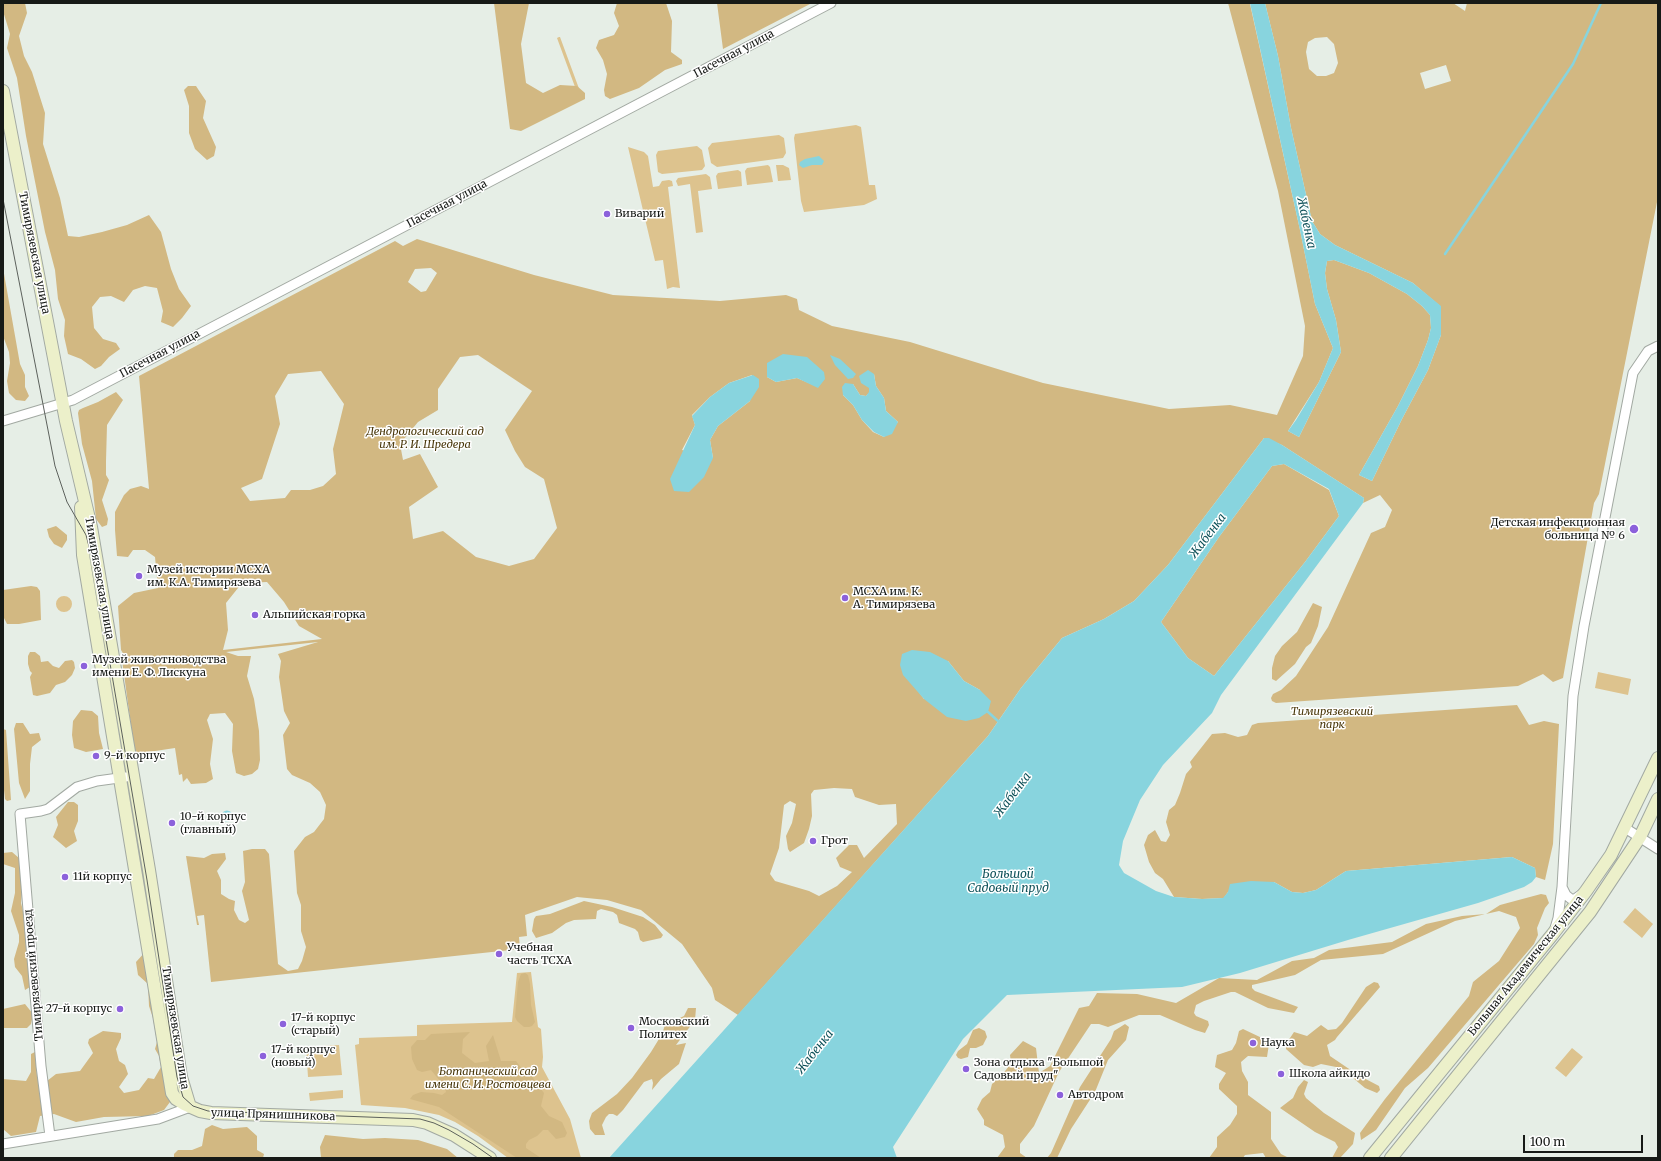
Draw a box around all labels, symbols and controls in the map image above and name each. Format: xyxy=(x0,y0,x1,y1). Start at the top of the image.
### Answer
street label: Пасечная улица xyxy=(692,27,776,81)
street label: Пасечная улица xyxy=(405,177,489,231)
street label: Тимирязевская улица xyxy=(16,191,52,315)
water label: Жабенка xyxy=(1294,196,1318,250)
place label: Виварий xyxy=(615,207,664,221)
marker: Виварий xyxy=(602,209,612,219)
street label: Пасечная улица xyxy=(118,327,202,381)
park label: Дендрологический сад им. Р. И. Шредера xyxy=(366,425,484,451)
water label: Жабенка xyxy=(1187,511,1229,561)
street label: Тимирязевская улица xyxy=(82,516,116,640)
place label: Детская инфекционная больница № 6 xyxy=(1491,516,1625,542)
marker: Детская инфекционная больница № 6 xyxy=(1628,523,1640,535)
place label: Музей истории МСХА им. К.А. Тимирязева xyxy=(147,563,270,589)
marker: Музей истории МСХА им. К.А. Тимирязева xyxy=(134,571,144,581)
place label: МСХА им. К. А. Тимирязева xyxy=(853,585,935,611)
marker: МСХА им. К. А. Тимирязева xyxy=(840,593,850,603)
place label: Альпийская горка xyxy=(263,608,365,622)
marker: Альпийская горка xyxy=(250,610,260,620)
place label: Музей животноводства имени Е. Ф. Лискуна xyxy=(92,653,226,679)
marker: Музей животноводства имени Е. Ф. Лискуна xyxy=(79,661,89,671)
park label: Тимирязевский парк xyxy=(1291,705,1373,731)
place label: 9-й корпус xyxy=(104,749,165,763)
marker: 9-й корпус xyxy=(91,751,101,761)
water label: Жабенка xyxy=(992,770,1034,820)
place label: 10-й корпус (главный) xyxy=(180,810,246,836)
marker: 10-й корпус (главный) xyxy=(167,818,177,828)
place label: Грот xyxy=(821,834,848,848)
marker: Грот xyxy=(808,836,818,846)
water label: Большой Садовый пруд xyxy=(967,868,1049,896)
place label: 11й корпус xyxy=(73,870,132,884)
marker: 11й корпус xyxy=(60,872,70,882)
street label: Большая Академическая улица xyxy=(1465,893,1587,1039)
street label: Тимирязевский проезд xyxy=(22,908,46,1042)
place label: Учебная часть ТСХА xyxy=(507,941,572,967)
marker: Учебная часть ТСХА xyxy=(494,949,504,959)
street label: Тимирязевская улица xyxy=(159,966,191,1090)
place label: 27-й корпус xyxy=(46,1002,112,1016)
marker: 27-й корпус xyxy=(115,1004,125,1014)
place label: 17-й корпус (старый) xyxy=(291,1011,355,1037)
place label: Московский Политех xyxy=(639,1015,709,1041)
marker: 17-й корпус (старый) xyxy=(278,1019,288,1029)
marker: Московский Политех xyxy=(626,1023,636,1033)
water label: Жабенка xyxy=(793,1027,837,1077)
place label: Наука xyxy=(1261,1036,1295,1050)
marker: Наука xyxy=(1248,1038,1258,1048)
place label: 17-й корпус (новый) xyxy=(271,1043,335,1069)
marker: 17-й корпус (новый) xyxy=(258,1051,268,1061)
place label: Зона отдыха "Большой Садовый пруд" xyxy=(974,1056,1103,1082)
marker: Зона отдыха "Большой Садовый пруд" xyxy=(961,1064,971,1074)
park label: Ботанический сад имени С. И. Ростовцева xyxy=(425,1065,551,1091)
place label: Школа айкидо xyxy=(1289,1067,1370,1081)
marker: Школа айкидо xyxy=(1276,1069,1286,1079)
place label: Автодром xyxy=(1068,1088,1124,1102)
marker: Автодром xyxy=(1055,1090,1065,1100)
street label: улица Прянишникова xyxy=(211,1106,335,1124)
scale bar xyxy=(1525,1127,1645,1153)
text: 100 m xyxy=(1530,1134,1565,1149)

